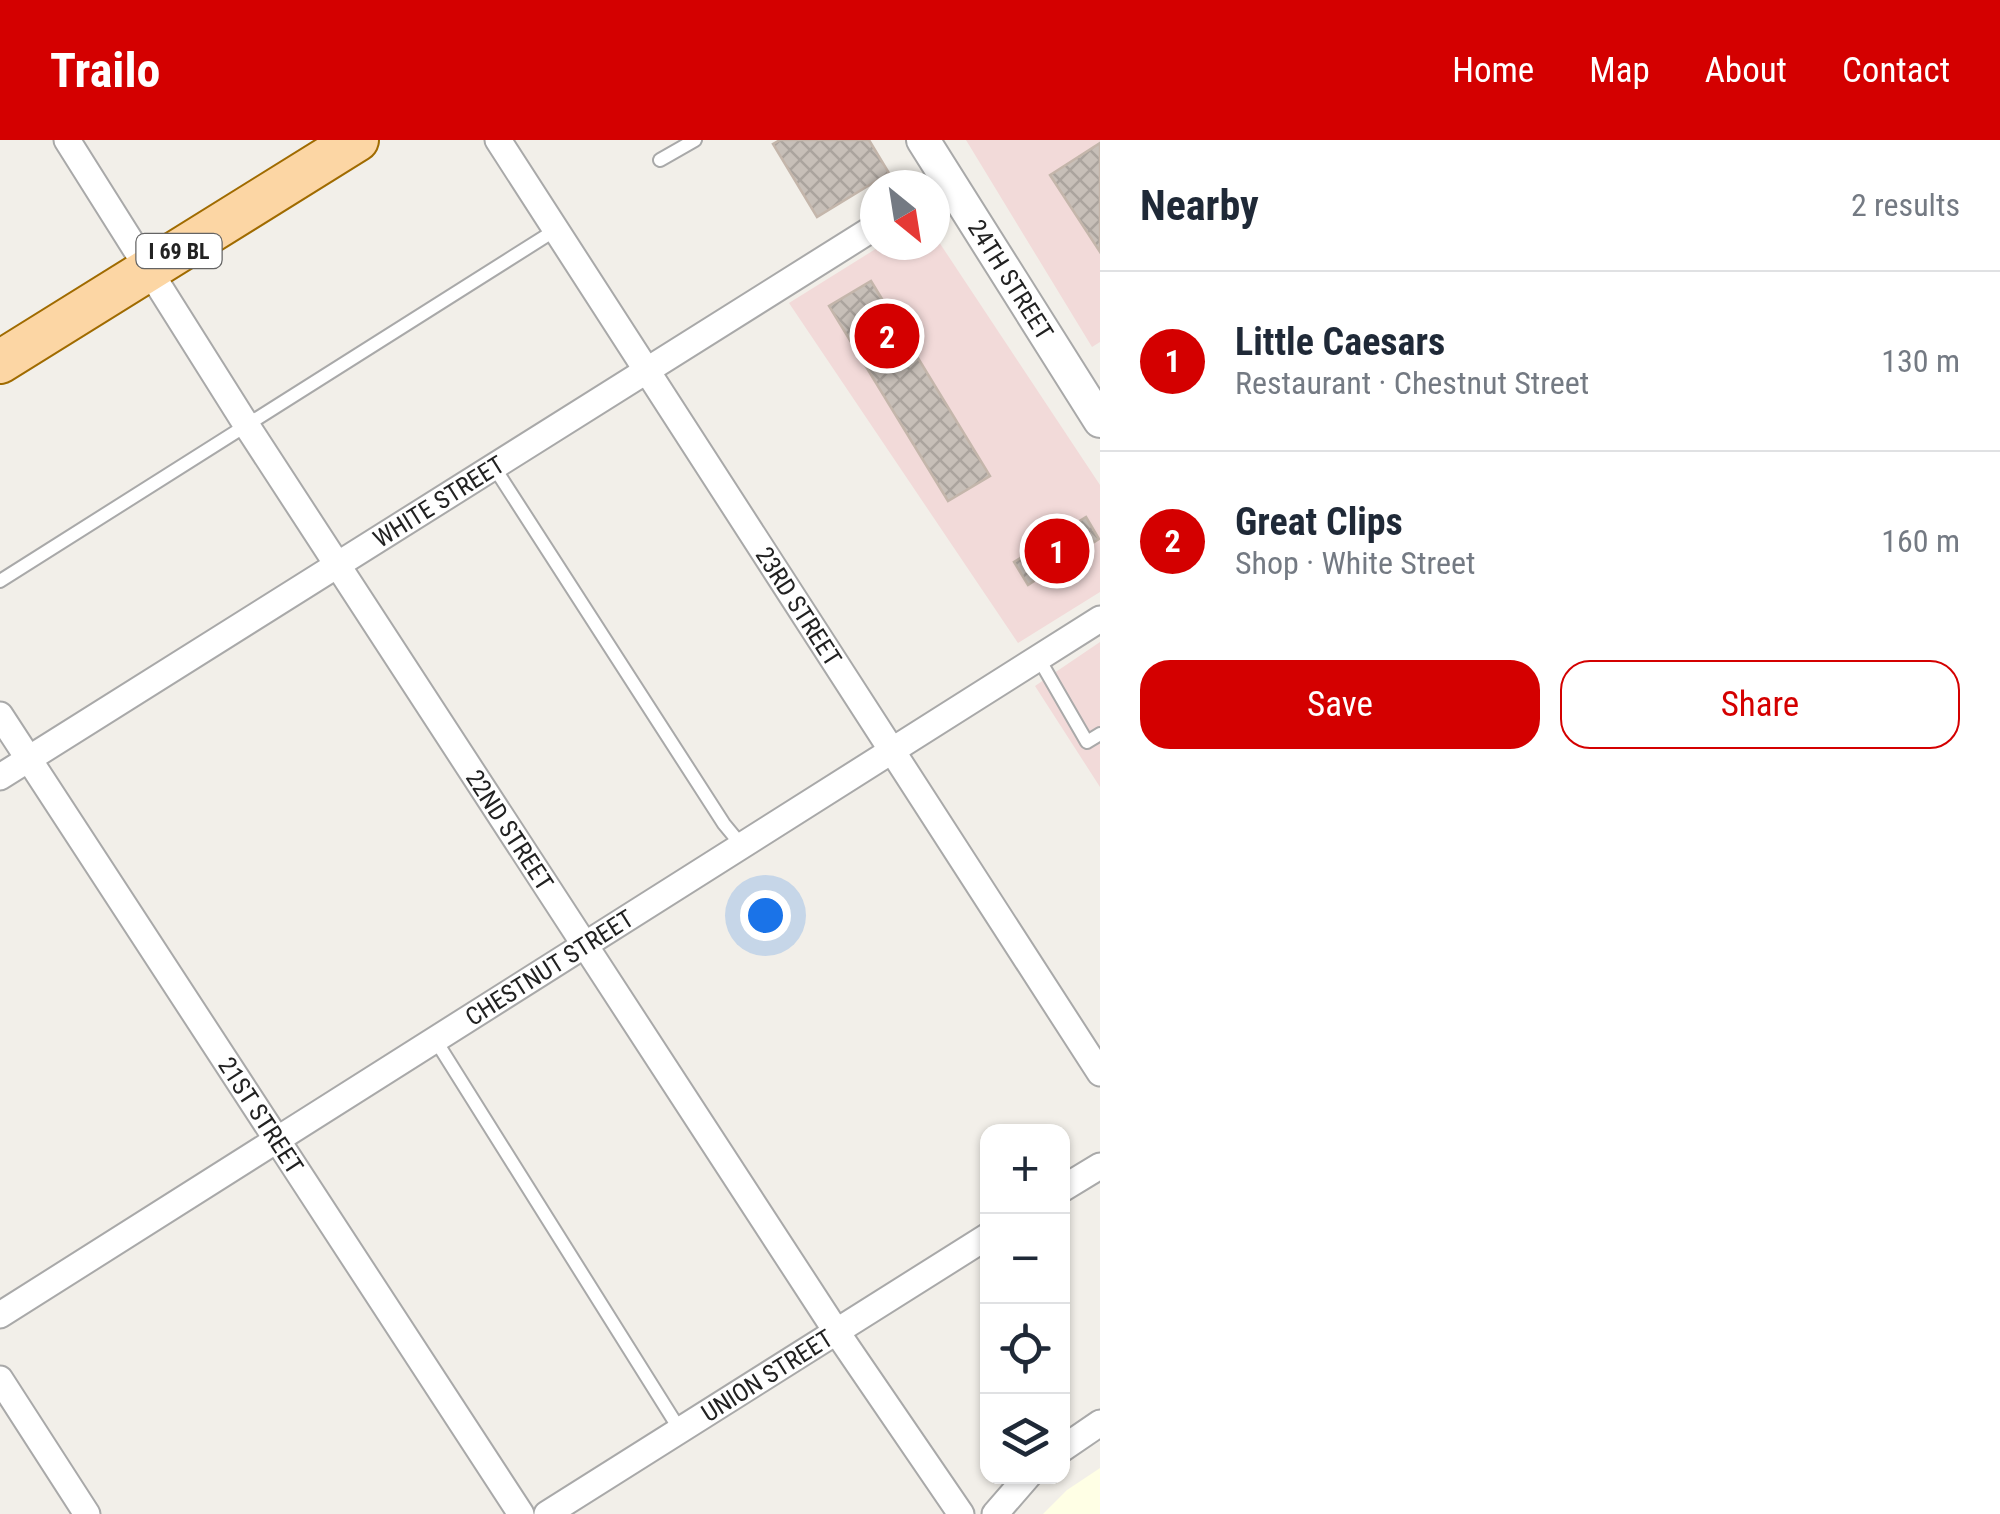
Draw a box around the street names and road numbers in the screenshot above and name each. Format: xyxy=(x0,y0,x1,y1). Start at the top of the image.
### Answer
street label: 24TH STREET xyxy=(962,214,1060,345)
road number: I 69 BL xyxy=(136,234,222,268)
street label: WHITE STREET xyxy=(368,449,509,553)
street label: 23RD STREET xyxy=(750,542,848,671)
street label: 22ND STREET xyxy=(460,764,560,896)
street label: CHESTNUT STREET xyxy=(460,904,639,1031)
street label: 21ST STREET xyxy=(213,1052,310,1179)
street label: UNION STREET xyxy=(696,1323,838,1427)

